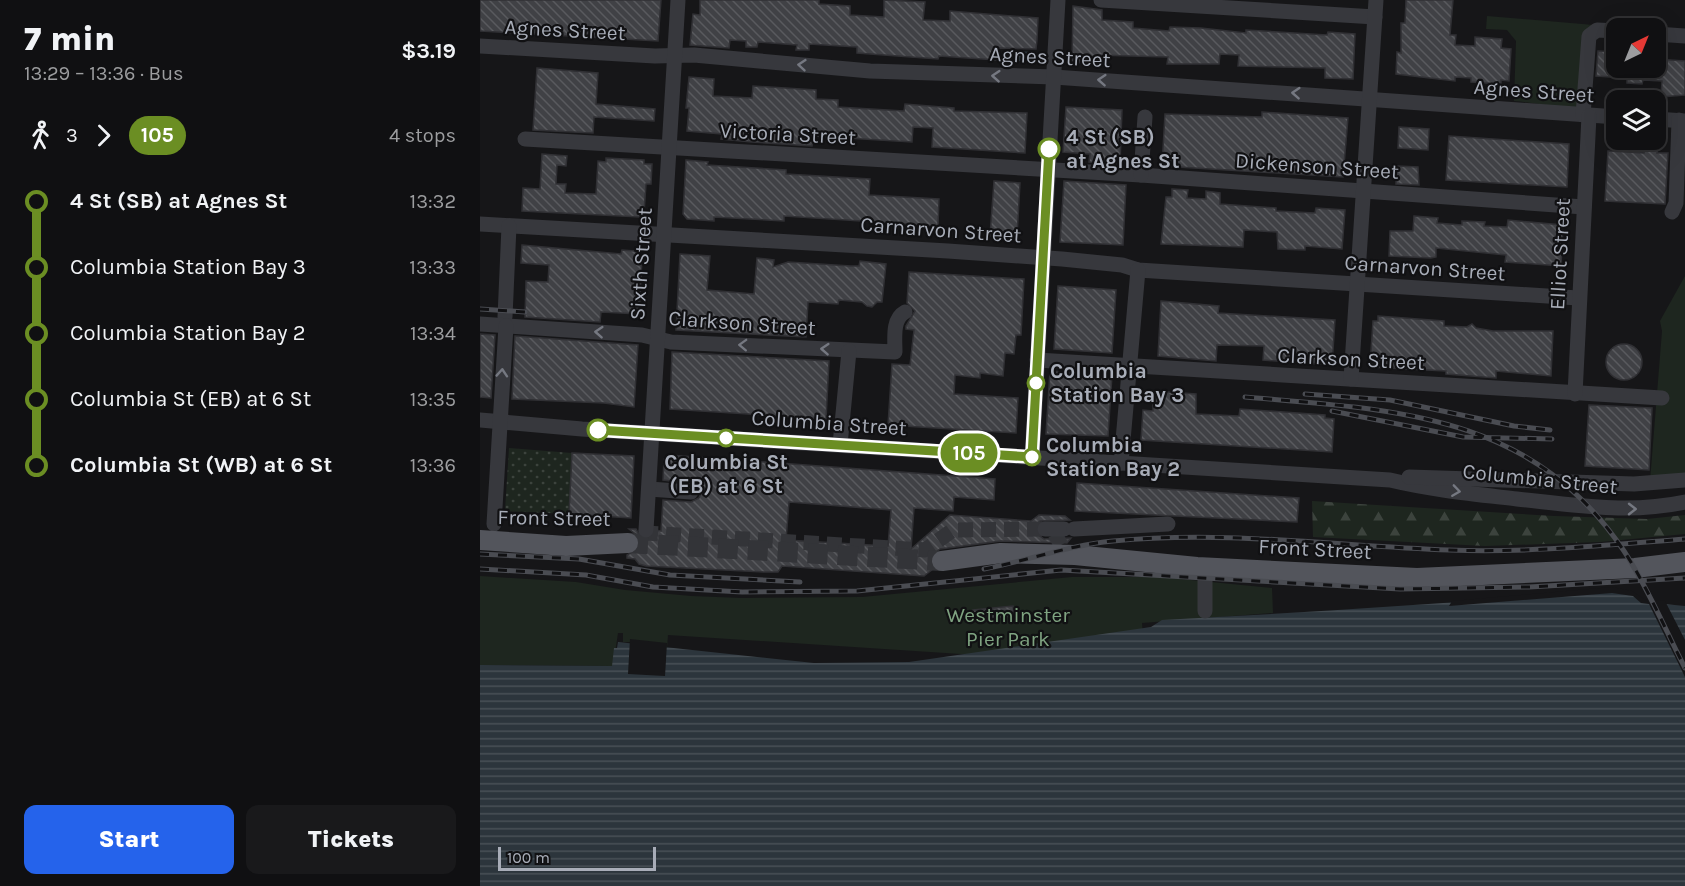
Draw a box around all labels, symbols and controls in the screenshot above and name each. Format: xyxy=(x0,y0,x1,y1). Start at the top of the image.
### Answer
street label: Agnes Street xyxy=(504,15,626,45)
north arrow xyxy=(1606,18,1666,78)
map controls xyxy=(1606,18,1666,150)
text: 7 min xyxy=(24,20,115,58)
text: $3.19 xyxy=(401,38,456,64)
street label: Agnes Street xyxy=(989,42,1111,72)
one-way arrow xyxy=(797,59,806,72)
text: 13:29 – 13:36 · Bus xyxy=(24,62,184,85)
one-way arrow xyxy=(992,70,1001,83)
one-way arrow xyxy=(1097,74,1106,87)
street label: Agnes Street xyxy=(1473,75,1595,107)
one-way arrow xyxy=(1292,87,1301,100)
button: layers xyxy=(1606,90,1666,150)
street label: Victoria Street xyxy=(719,118,857,150)
icon: walk xyxy=(24,119,57,152)
icon: forward xyxy=(87,119,120,152)
text: 105 xyxy=(141,123,174,147)
text: 3 xyxy=(66,124,78,147)
text: 4 stops xyxy=(389,124,456,147)
place label: 4 St (SB) at Agnes St xyxy=(1066,125,1180,173)
marker: 4 St (SB) at Agnes St xyxy=(1038,138,1060,160)
street label: Dickenson Street xyxy=(1234,148,1400,184)
text: 4 St (SB) at Agnes St xyxy=(70,188,287,214)
text: 13:32 xyxy=(410,190,456,213)
street label: Elliot Street xyxy=(1545,197,1575,310)
street label: Sixth Street xyxy=(625,207,657,321)
street label: Carnarvon Street xyxy=(860,212,1022,248)
street label: Carnarvon Street xyxy=(1344,250,1506,286)
text: Columbia Station Bay 3 xyxy=(70,254,306,280)
text: 13:33 xyxy=(409,256,456,279)
street label: Clarkson Street xyxy=(668,306,817,340)
text: Columbia Station Bay 2 xyxy=(70,320,306,346)
text: 13:34 xyxy=(410,322,456,345)
one-way arrow xyxy=(595,326,604,339)
one-way arrow xyxy=(739,339,748,351)
one-way arrow xyxy=(821,343,830,356)
street label: Clarkson Street xyxy=(1277,343,1425,375)
place label: Columbia Station Bay 3 xyxy=(1050,359,1184,407)
one-way arrow xyxy=(496,369,509,378)
marker: Columbia Station Bay 3 xyxy=(1027,374,1045,392)
text: Columbia St (EB) at 6 St xyxy=(70,386,311,412)
text: 13:35 xyxy=(410,388,456,411)
street label: Columbia Street xyxy=(751,406,907,440)
unlabelled marker xyxy=(587,419,609,441)
marker: Columbia St (EB) at 6 St xyxy=(717,429,735,447)
place label: Columbia Station Bay 2 xyxy=(1046,433,1180,481)
line badge: 105 xyxy=(934,434,1004,472)
text: 105 xyxy=(953,441,986,465)
marker: Columbia Station Bay 2 xyxy=(1023,448,1041,466)
place label: Columbia St (EB) at 6 St xyxy=(664,450,788,498)
text: Columbia St (WB) at 6 St xyxy=(70,452,332,478)
text: 13:36 xyxy=(410,454,456,477)
street label: Columbia Street xyxy=(1461,459,1619,499)
one-way arrow xyxy=(1451,485,1461,497)
one-way arrow xyxy=(1628,503,1637,515)
street label: Front Street xyxy=(497,505,611,531)
street label: Front Street xyxy=(1258,534,1372,564)
park label: Westminster Pier Park xyxy=(946,603,1070,651)
button: Start xyxy=(24,805,234,874)
button: Tickets xyxy=(246,805,456,874)
scale bar xyxy=(498,844,656,872)
text: 100 m xyxy=(507,848,550,867)

